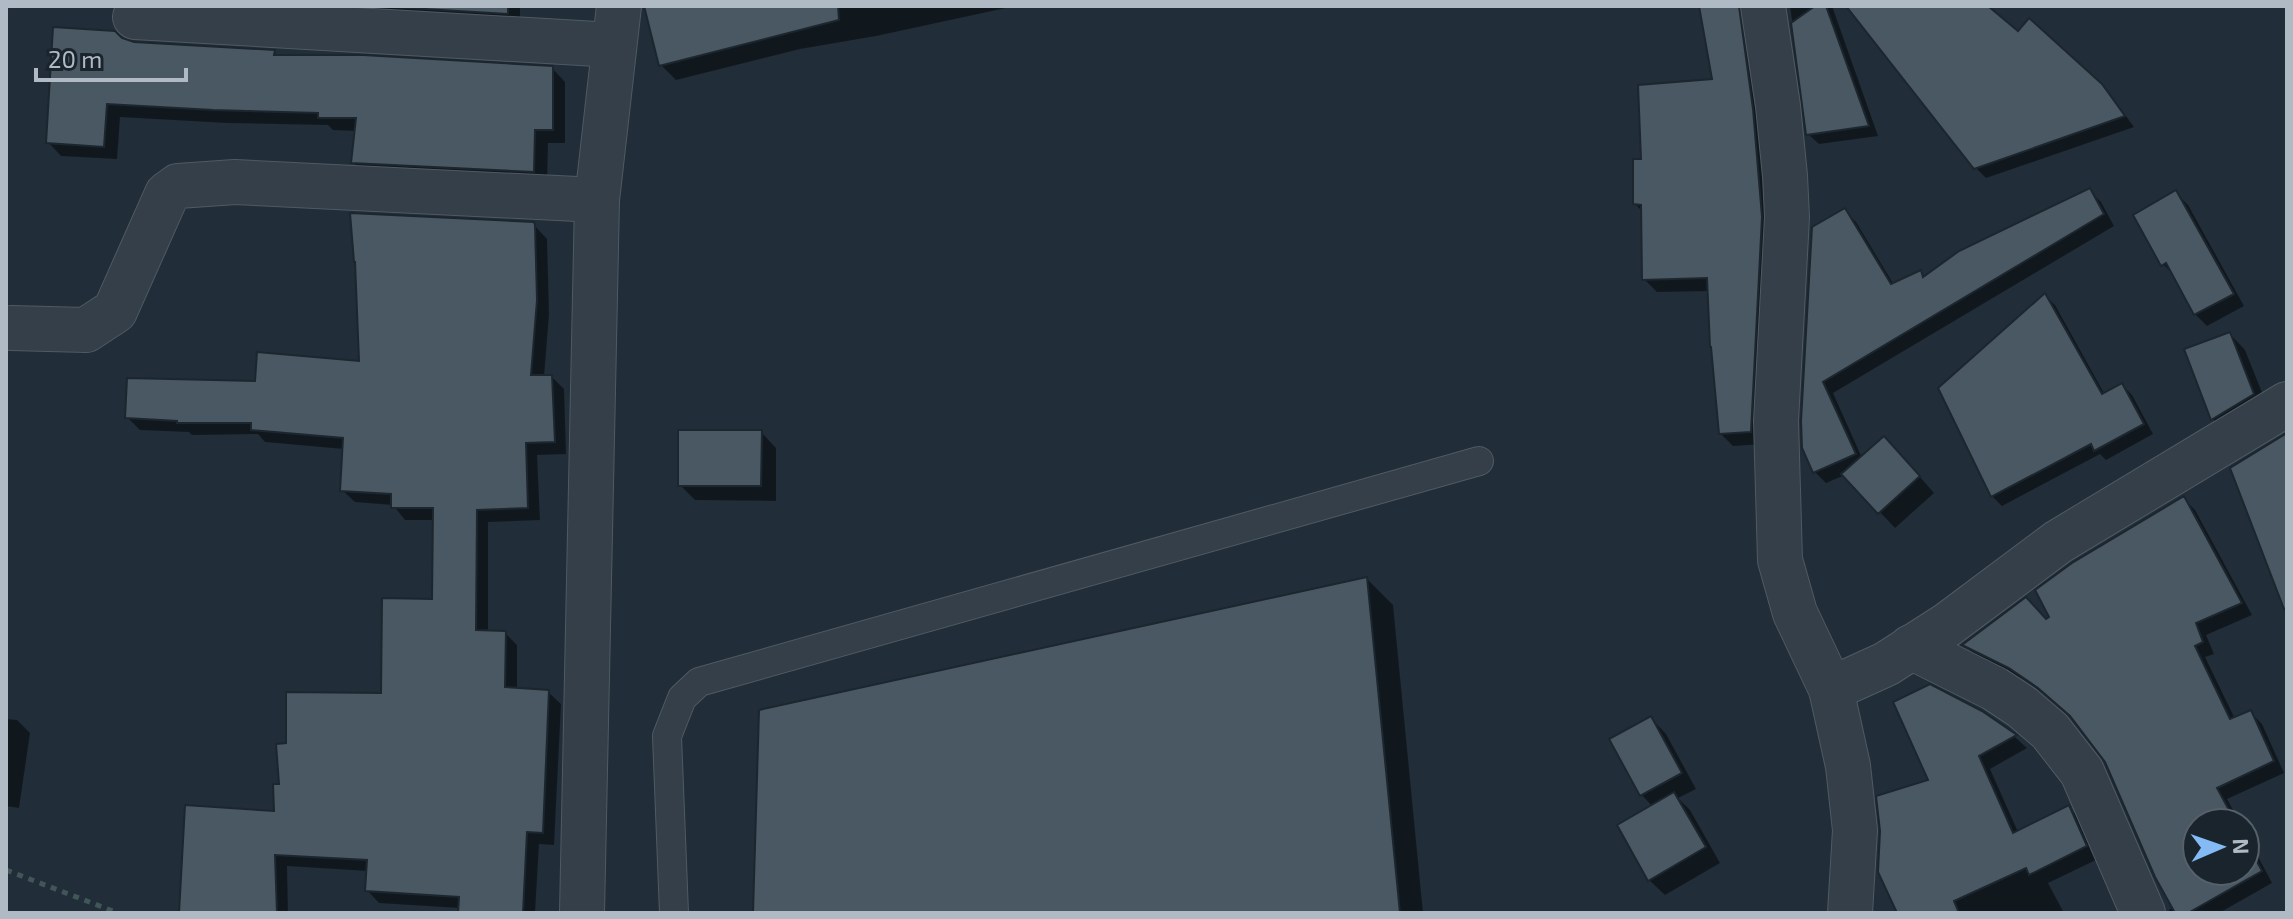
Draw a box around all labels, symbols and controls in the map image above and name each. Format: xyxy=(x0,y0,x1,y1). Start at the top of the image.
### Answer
scale bar xyxy=(36,32,186,82)
text: 20 m xyxy=(48,44,102,73)
north arrow xyxy=(2181,807,2261,887)
text: N xyxy=(2229,838,2255,855)

